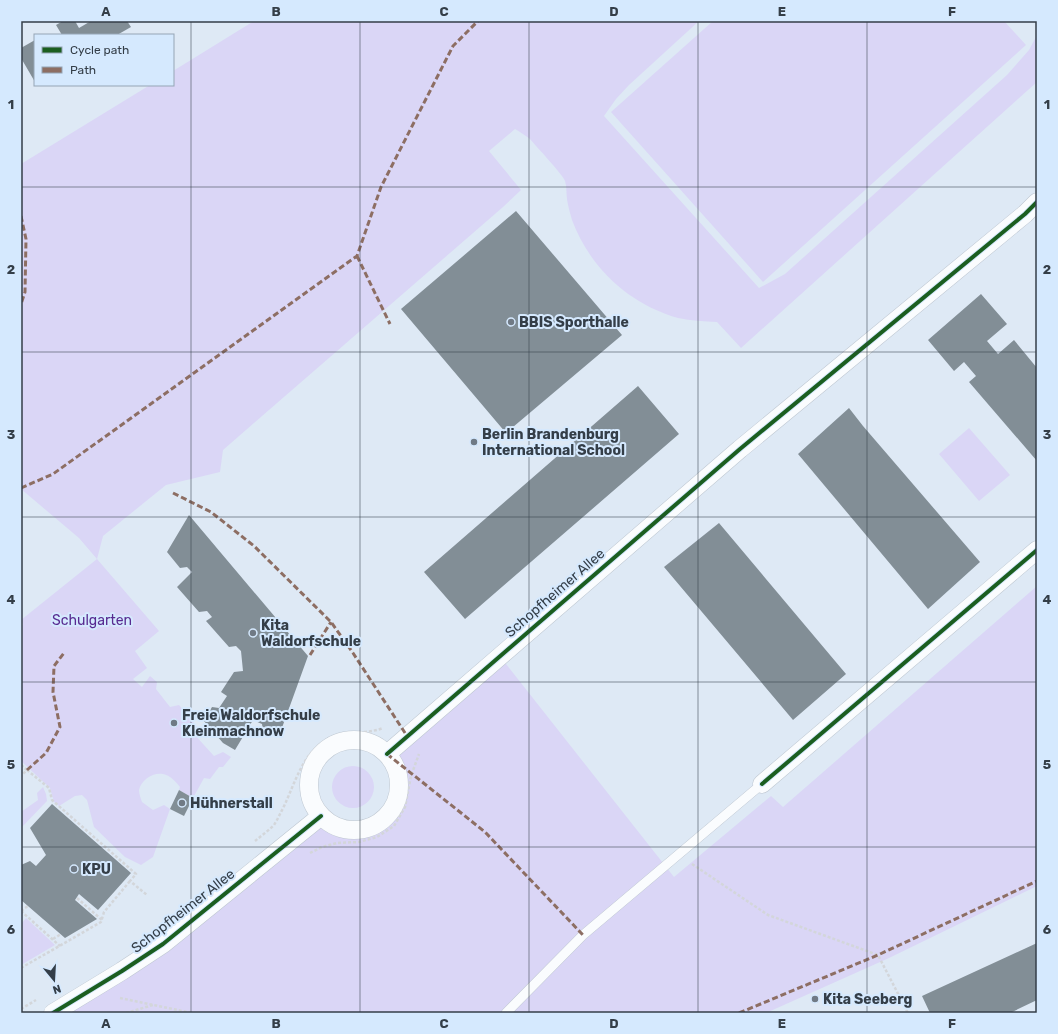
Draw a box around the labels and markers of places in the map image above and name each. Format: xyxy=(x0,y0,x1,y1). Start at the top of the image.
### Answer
place label: BBIS Sporthalle xyxy=(519,314,629,331)
marker: BBIS Sporthalle xyxy=(506,317,516,327)
place label: Berlin Brandenburg International School xyxy=(482,426,625,459)
marker: Berlin Brandenburg International School xyxy=(469,437,479,447)
place label: Kita Waldorfschule xyxy=(261,617,361,650)
marker: Kita Waldorfschule xyxy=(248,628,258,638)
place label: Freie Waldorfschule Kleinmachnow xyxy=(182,707,320,740)
marker: Freie Waldorfschule Kleinmachnow xyxy=(169,718,179,728)
place label: Hühnerstall xyxy=(190,795,273,812)
marker: Hühnerstall xyxy=(177,798,187,808)
place label: KPU xyxy=(82,861,111,878)
marker: KPU xyxy=(69,864,79,874)
place label: Kita Seeberg xyxy=(823,991,912,1008)
marker: Kita Seeberg xyxy=(810,994,820,1004)

